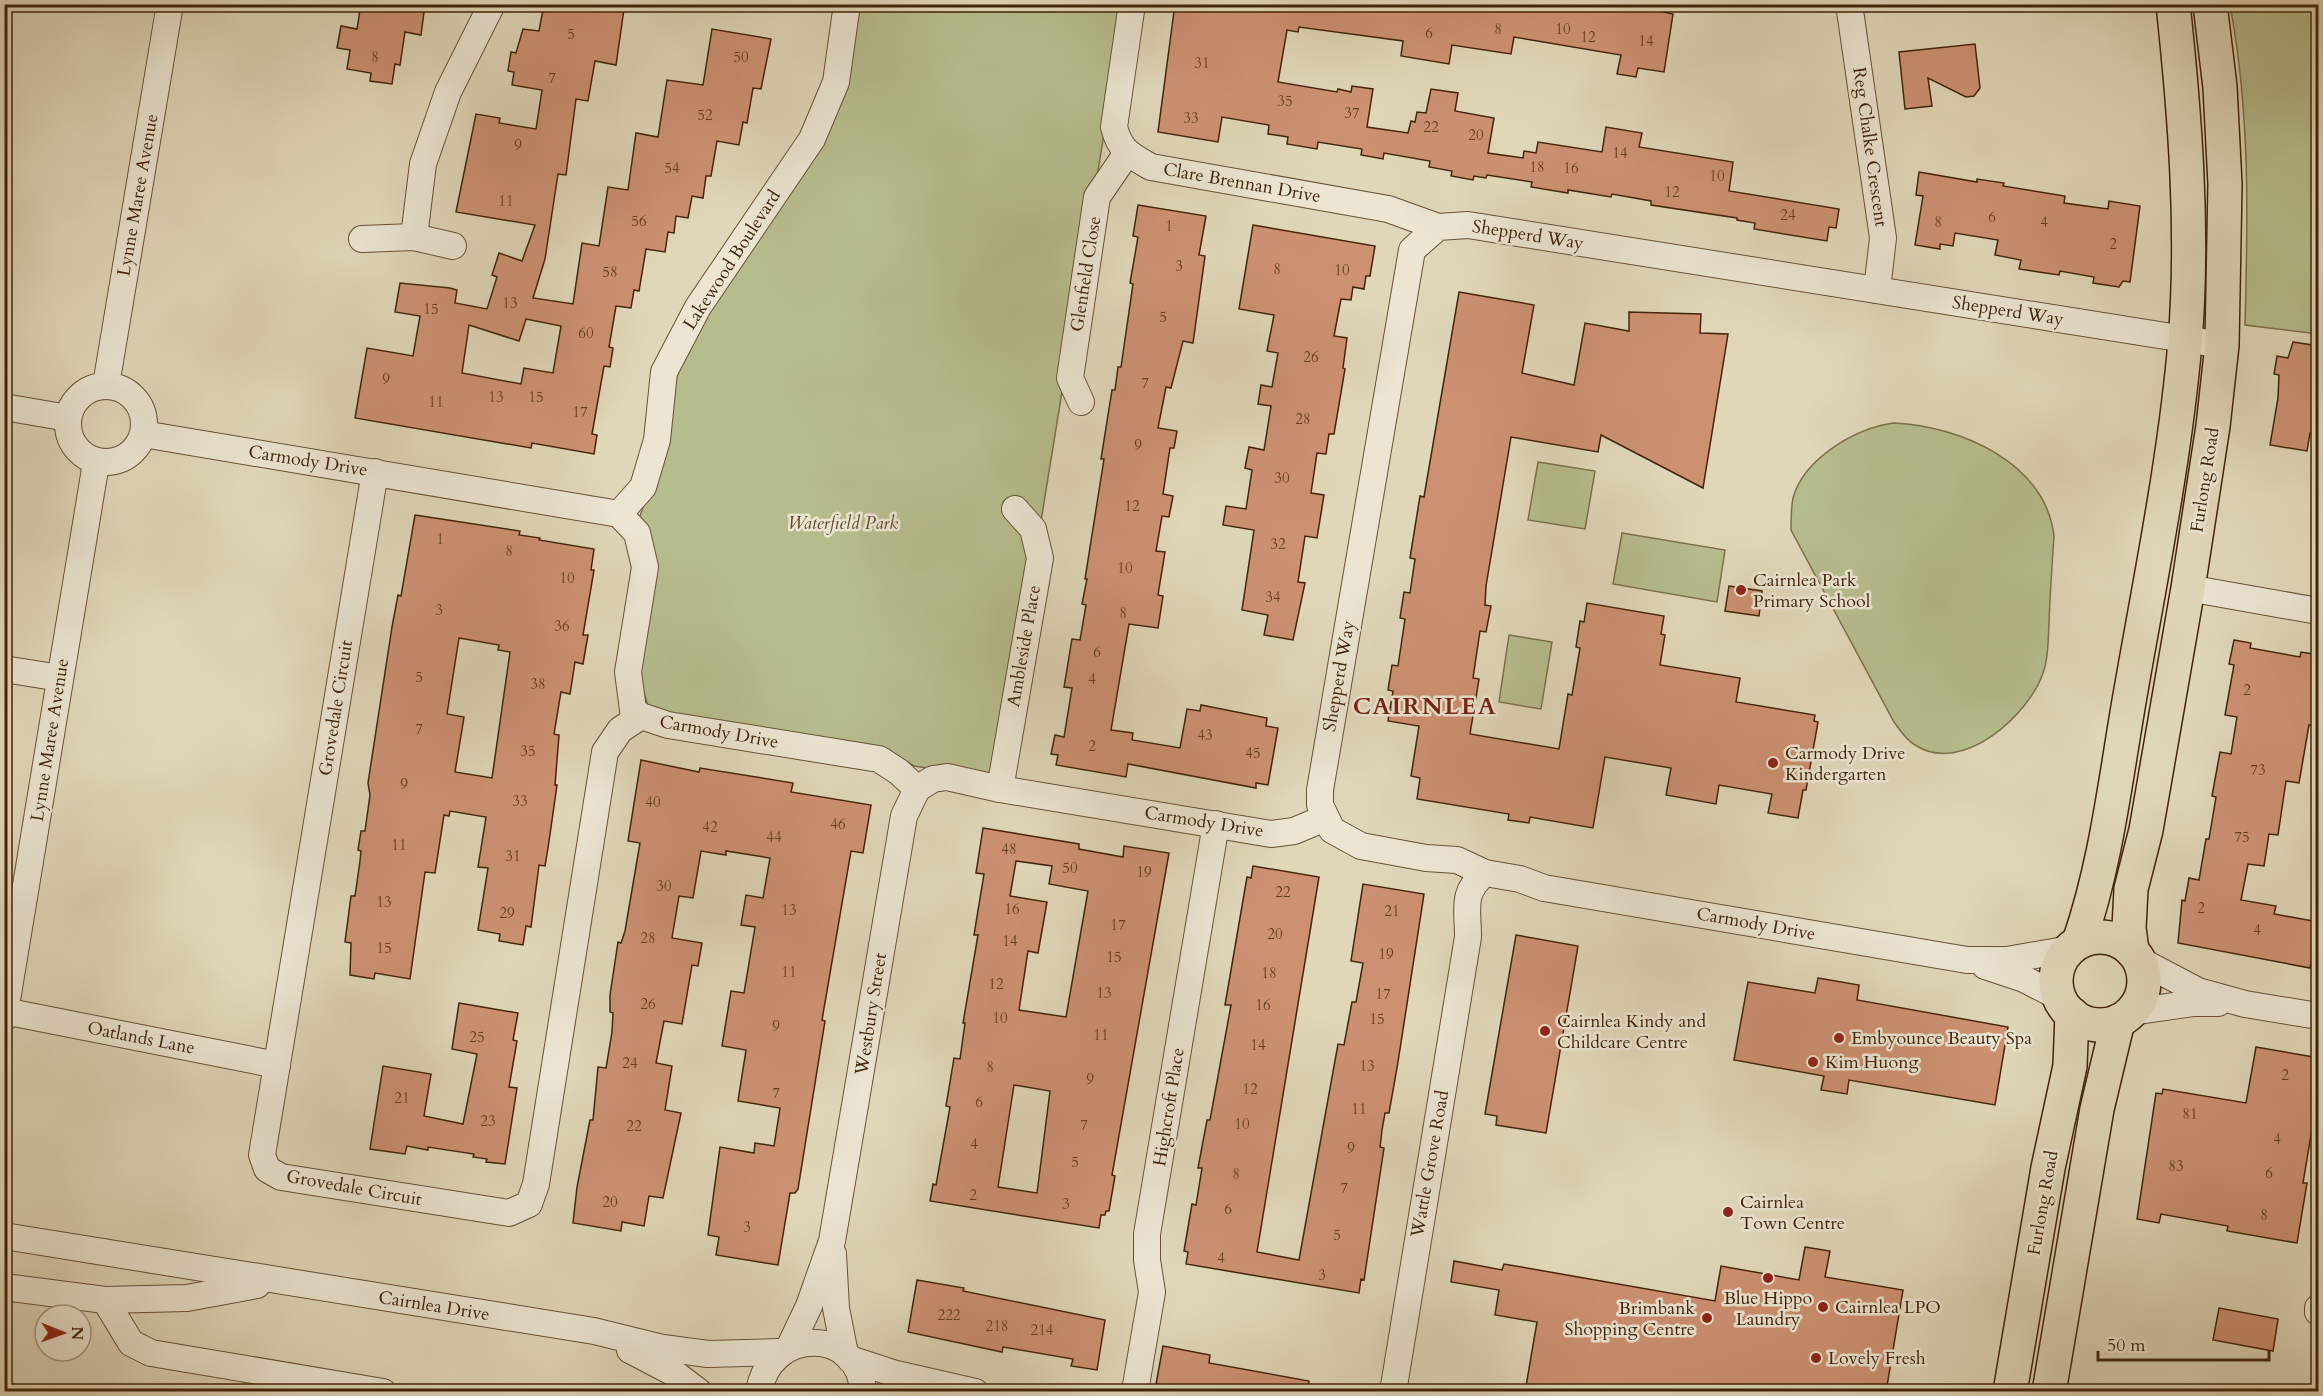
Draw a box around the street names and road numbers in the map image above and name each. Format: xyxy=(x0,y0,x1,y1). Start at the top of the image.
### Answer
street label: Reg Chalke Crescent xyxy=(1846,66,1894,229)
street label: Lynne Maree Avenue xyxy=(111,112,165,278)
street label: Clare Brennan Drive xyxy=(1161,157,1323,209)
street label: Lakewood Boulevard xyxy=(677,185,787,335)
street label: Glenfield Close xyxy=(1065,214,1107,334)
street label: Shepperd Way xyxy=(1470,214,1586,256)
street label: Shepperd Way xyxy=(1950,290,2066,332)
street label: Furlong Road xyxy=(2184,425,2226,534)
street label: Carmody Drive xyxy=(247,439,369,483)
street label: Ambleside Place xyxy=(1001,583,1047,709)
street label: Shepperd Way xyxy=(1317,618,1361,734)
street label: Grovedale Circuit xyxy=(313,638,359,778)
street label: Lynne Maree Avenue xyxy=(25,657,75,823)
street label: Carmody Drive xyxy=(657,709,781,755)
street label: Carmody Drive xyxy=(1143,800,1265,844)
street label: Carmody Drive xyxy=(1694,901,1818,947)
street label: Westbury Street xyxy=(849,951,893,1078)
street label: Oatlands Lane xyxy=(85,1015,197,1061)
street label: Highcroft Place xyxy=(1147,1046,1191,1168)
street label: Wattle Grove Road xyxy=(1405,1088,1455,1240)
street label: Furlong Road xyxy=(2022,1148,2065,1257)
street label: Grovedale Circuit xyxy=(284,1164,424,1212)
street label: Cairnlea Drive xyxy=(377,1285,491,1327)

